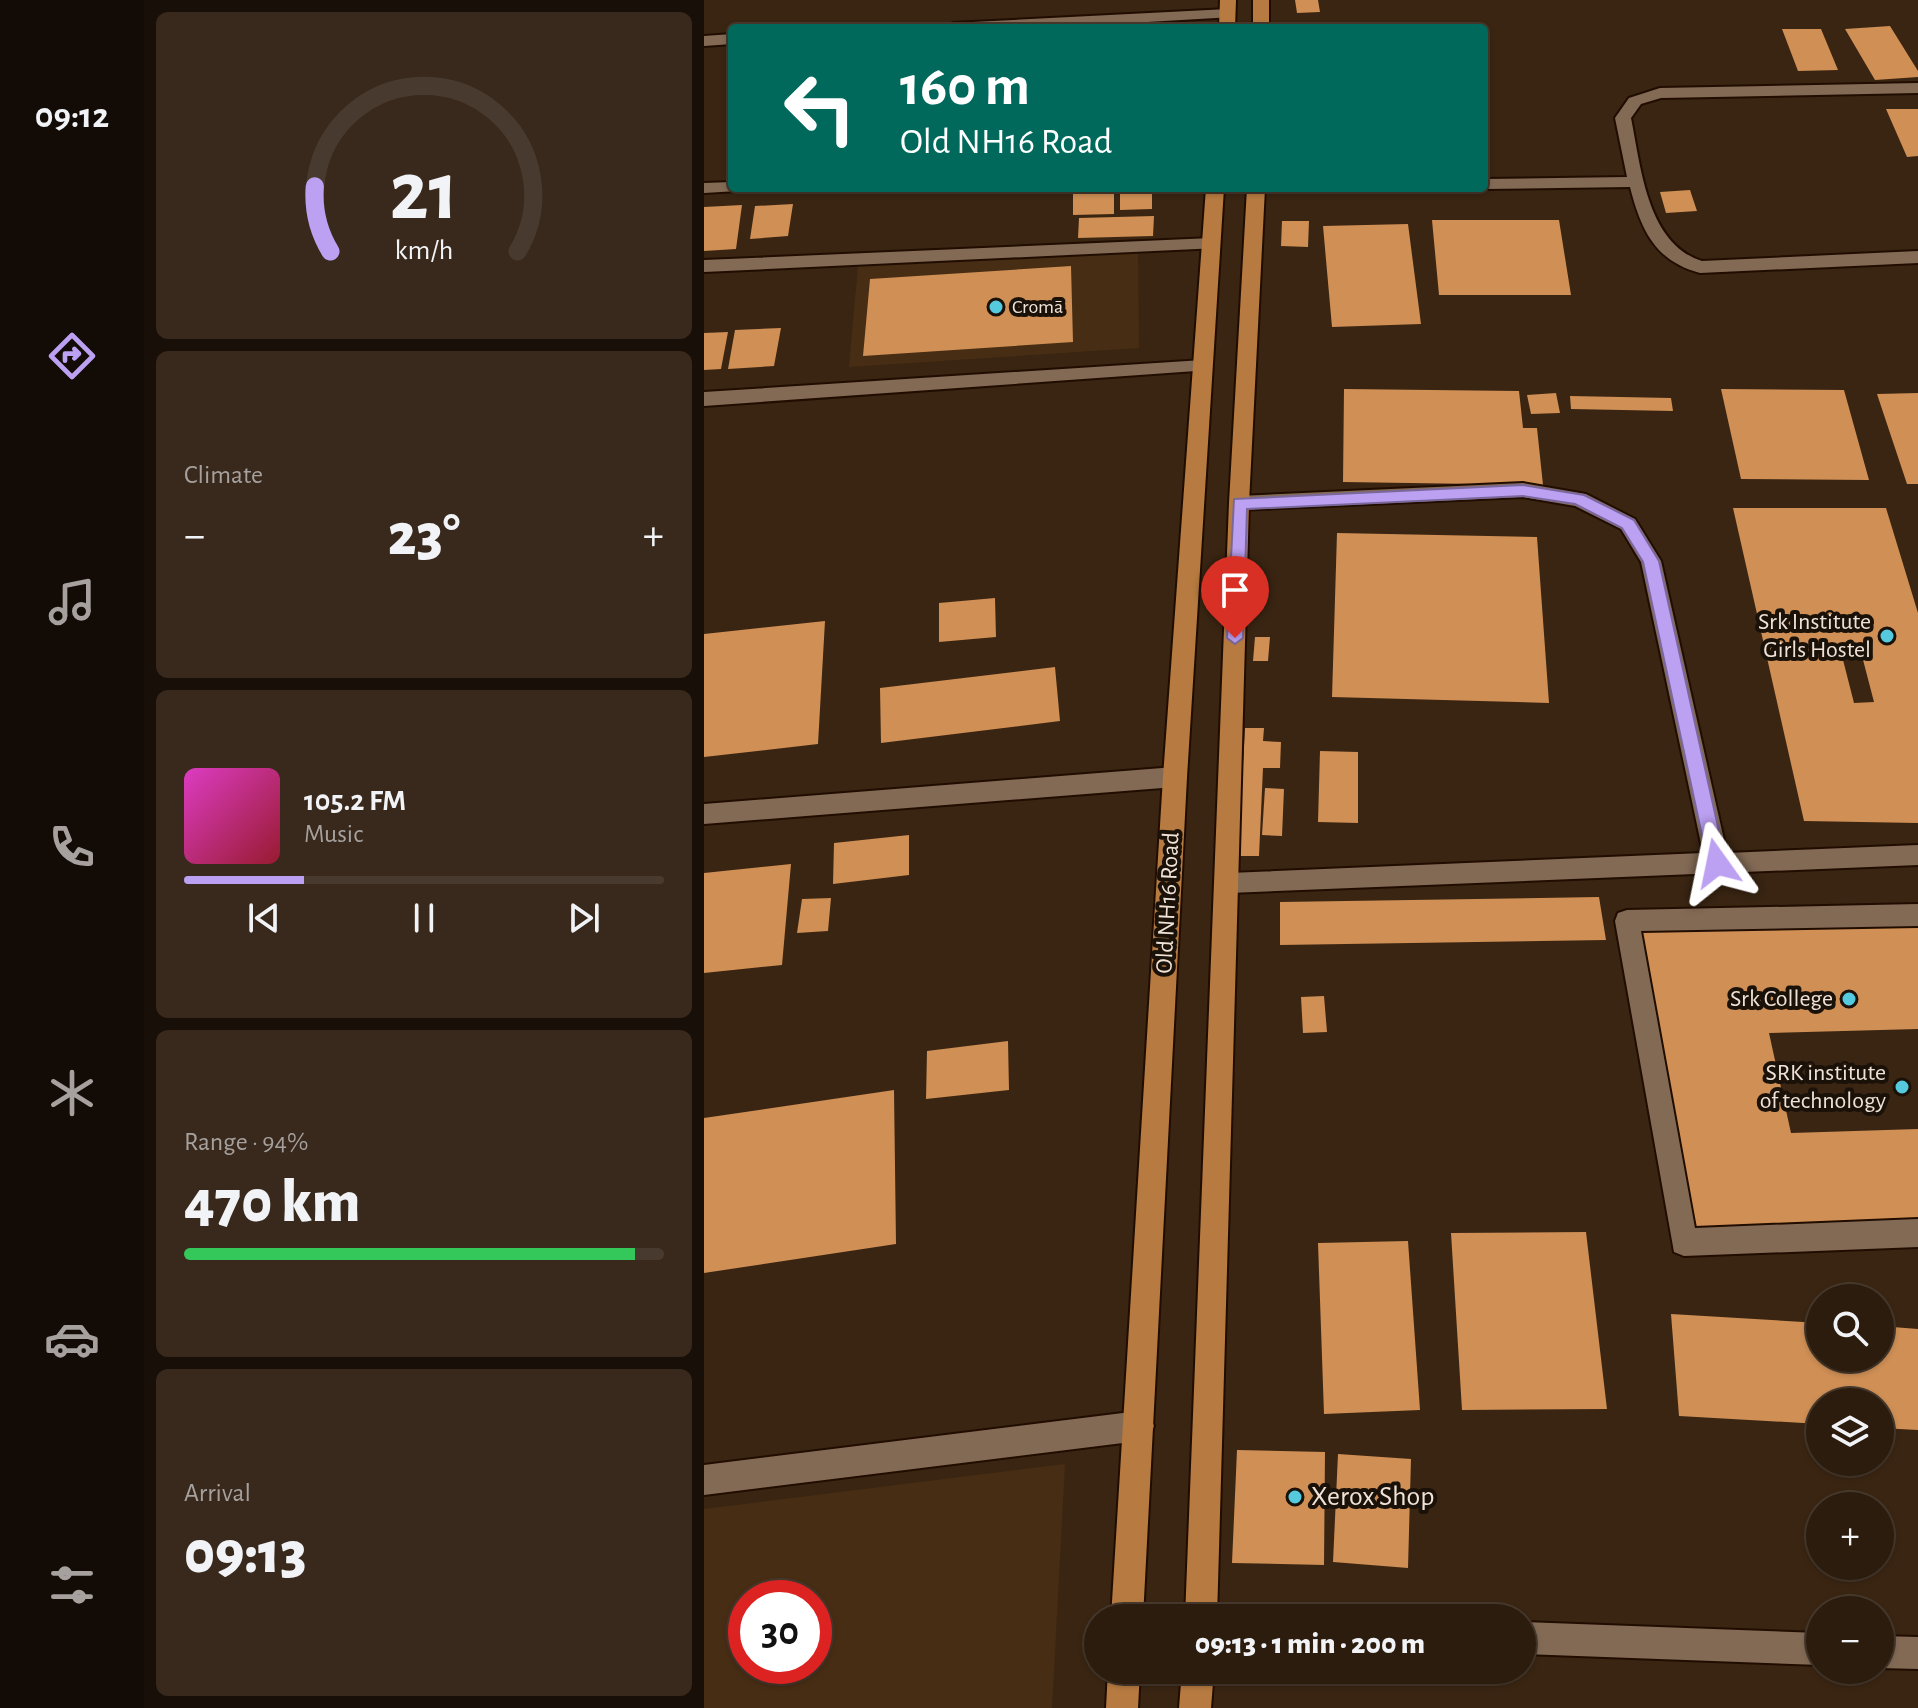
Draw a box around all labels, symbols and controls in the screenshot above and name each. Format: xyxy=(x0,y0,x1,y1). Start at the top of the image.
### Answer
icon: left xyxy=(768,56,872,160)
text: 160 m xyxy=(900,59,1030,115)
text: 09:12 xyxy=(35,98,109,134)
text: Old NH16 Road xyxy=(900,124,1112,160)
text: 21 xyxy=(389,150,459,234)
text: km/h xyxy=(395,236,453,265)
place label: Cromā xyxy=(1012,297,1063,317)
marker: Cromā xyxy=(987,298,1005,316)
icon: directions xyxy=(44,328,100,384)
text: Climate xyxy=(184,462,263,488)
text: 23° xyxy=(388,506,460,566)
text: − xyxy=(184,514,205,558)
text: + xyxy=(643,514,664,558)
pin xyxy=(1201,556,1269,638)
icon: arrive xyxy=(1213,568,1257,612)
icon: music xyxy=(44,574,100,630)
place label: Srk Institute Girls Hostel xyxy=(1758,610,1871,662)
marker: Srk Institute Girls Hostel xyxy=(1878,627,1896,645)
text: 105.2 FM xyxy=(304,786,406,816)
icon: phone xyxy=(44,819,100,875)
text: Music xyxy=(304,821,363,847)
position arrow xyxy=(1675,821,1759,905)
street label: Old NH16 Road xyxy=(1152,832,1184,974)
icon: previous xyxy=(242,896,286,940)
icon: pause xyxy=(402,896,446,940)
icon: next xyxy=(562,896,606,940)
place label: Srk College xyxy=(1730,987,1833,1011)
marker: Srk College xyxy=(1840,990,1858,1008)
place label: SRK institute of technology xyxy=(1760,1061,1886,1113)
icon: climate xyxy=(44,1065,100,1121)
marker: SRK institute of technology xyxy=(1893,1078,1911,1096)
text: Range · 94% xyxy=(184,1129,308,1155)
text: 470 km xyxy=(184,1173,360,1233)
map controls xyxy=(1806,1284,1894,1684)
button: search xyxy=(1806,1284,1894,1372)
icon: car xyxy=(44,1311,100,1367)
button: layers xyxy=(1806,1388,1894,1476)
text: Arrival xyxy=(184,1480,251,1506)
place label: Xerox Shop xyxy=(1311,1483,1435,1511)
marker: Xerox Shop xyxy=(1286,1488,1304,1506)
button: + xyxy=(1806,1492,1894,1580)
text: 09:13 xyxy=(184,1524,307,1584)
icon: filters xyxy=(44,1557,100,1613)
speed limit sign: 30 xyxy=(728,1580,832,1684)
button: − xyxy=(1806,1596,1894,1684)
text: 09:13 · 1 min · 200 m xyxy=(1195,1629,1425,1659)

